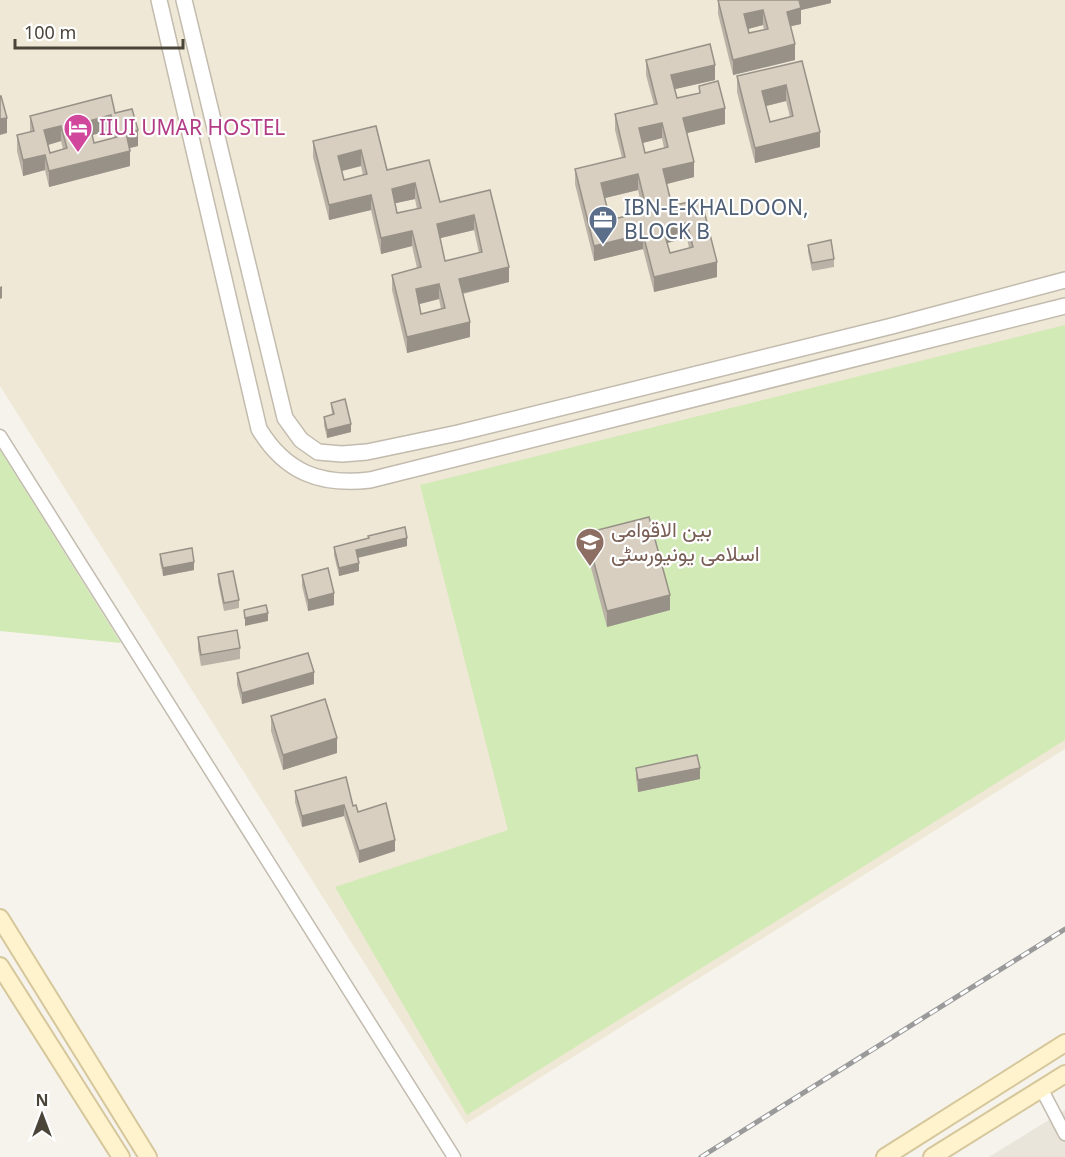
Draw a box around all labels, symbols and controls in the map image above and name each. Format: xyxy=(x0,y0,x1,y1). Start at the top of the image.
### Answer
scale bar xyxy=(15,12,183,50)
text: 100 m xyxy=(24,20,76,44)
hotel icon: IIUI UMAR HOSTEL xyxy=(62,112,94,154)
place label: IIUI UMAR HOSTEL xyxy=(99,113,285,141)
place label: IBN-E-KHALDOON, BLOCK B xyxy=(624,193,809,245)
office icon: IBN-E-KHALDOON, BLOCK B xyxy=(587,204,619,246)
place label: بین الاقوامی اسلامی یونیورسٹی xyxy=(611,515,760,567)
school or university icon: بین الاقوامی اسلامی یونیورسٹی xyxy=(574,526,606,568)
north arrow xyxy=(12,1085,72,1145)
text: N xyxy=(35,1089,49,1111)

